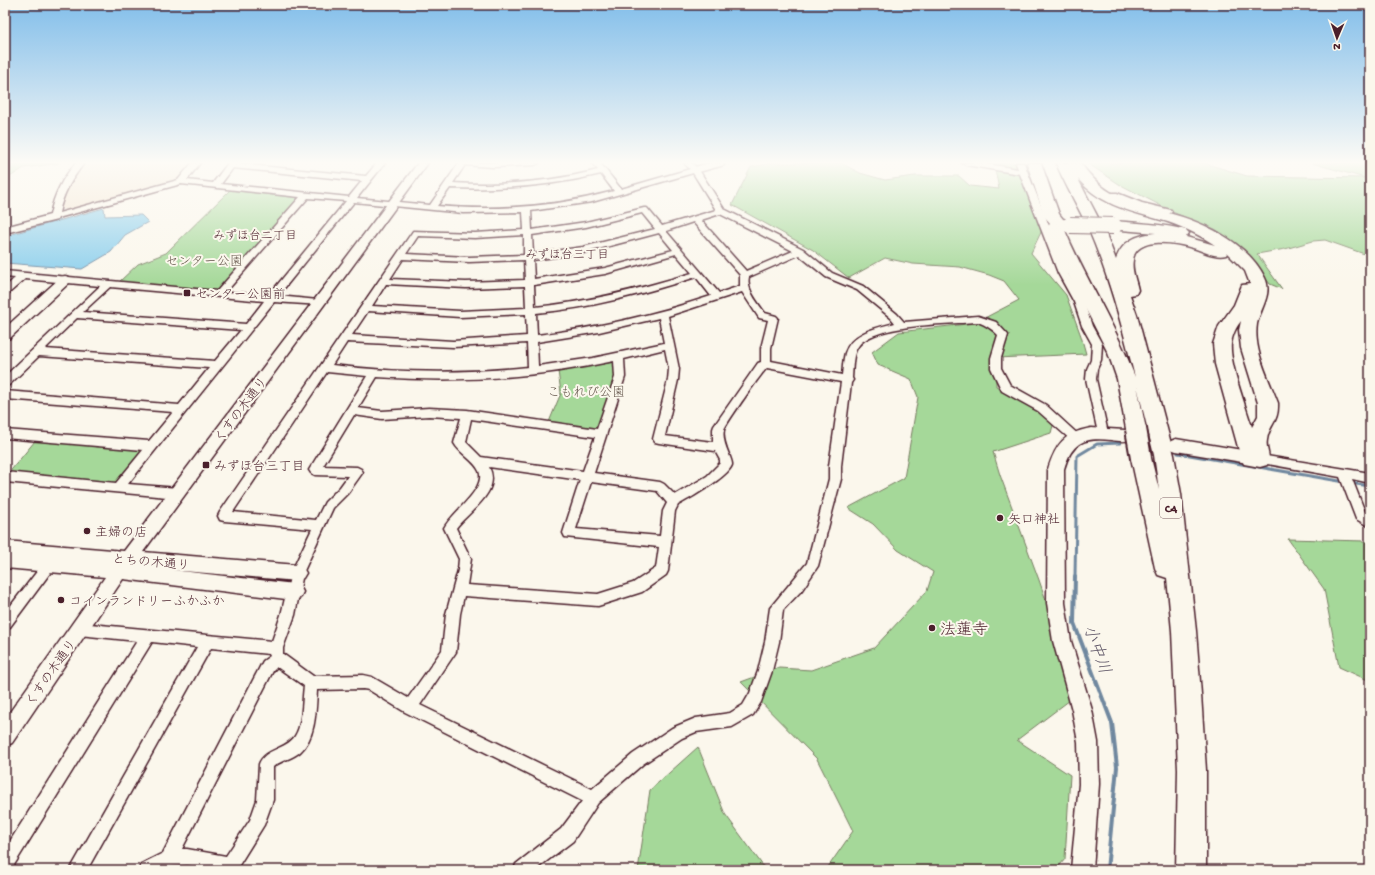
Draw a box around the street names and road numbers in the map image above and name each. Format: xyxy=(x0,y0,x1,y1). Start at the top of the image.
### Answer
street label: くすの木通り xyxy=(212,374,271,446)
road number: C4 xyxy=(1160,498,1182,518)
street label: とちの木通り xyxy=(111,552,190,574)
street label: くすの木通り xyxy=(23,637,81,710)

